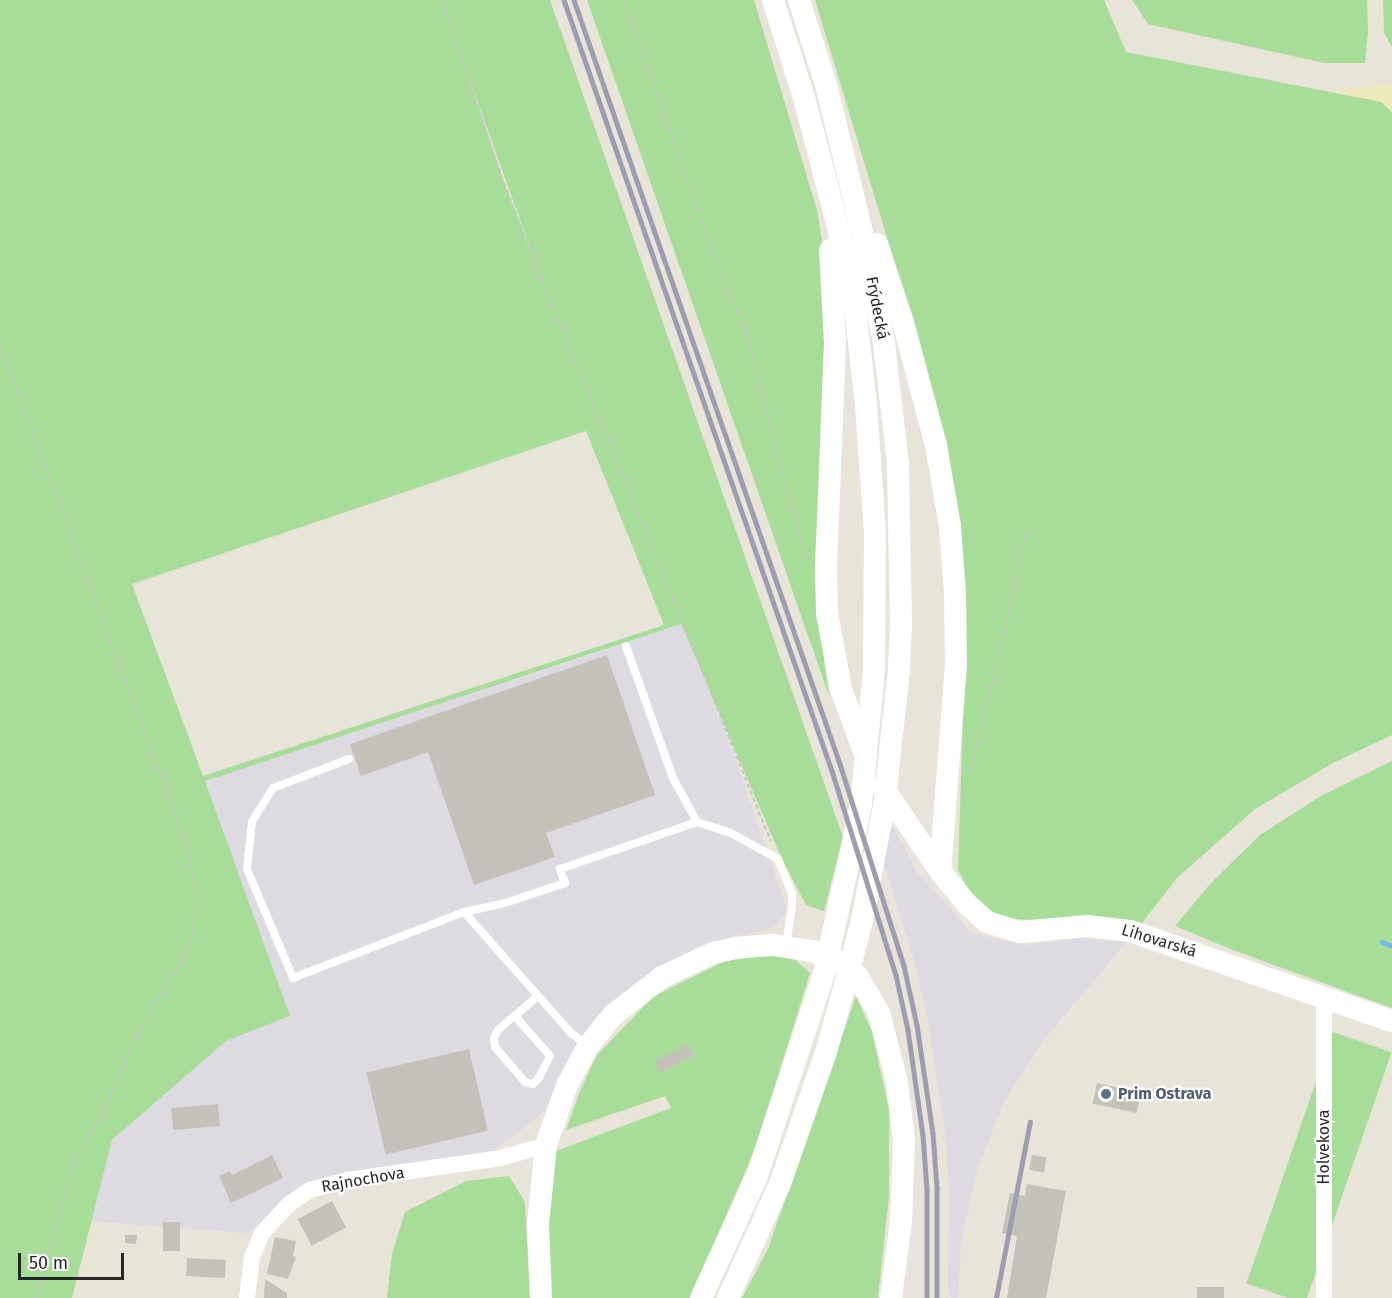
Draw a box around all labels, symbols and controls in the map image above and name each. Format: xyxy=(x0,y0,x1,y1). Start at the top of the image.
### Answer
street label: Frýdecká xyxy=(861,275,893,341)
street label: Lihovarská xyxy=(1119,920,1199,962)
place label: Prim Ostrava xyxy=(1118,1084,1211,1104)
marker: Prim Ostrava xyxy=(1099,1087,1113,1101)
street label: Holvekova xyxy=(1314,1110,1334,1184)
street label: Rajnochova xyxy=(320,1163,406,1197)
scale bar xyxy=(21,1241,128,1279)
text: 50 m xyxy=(29,1252,68,1274)

